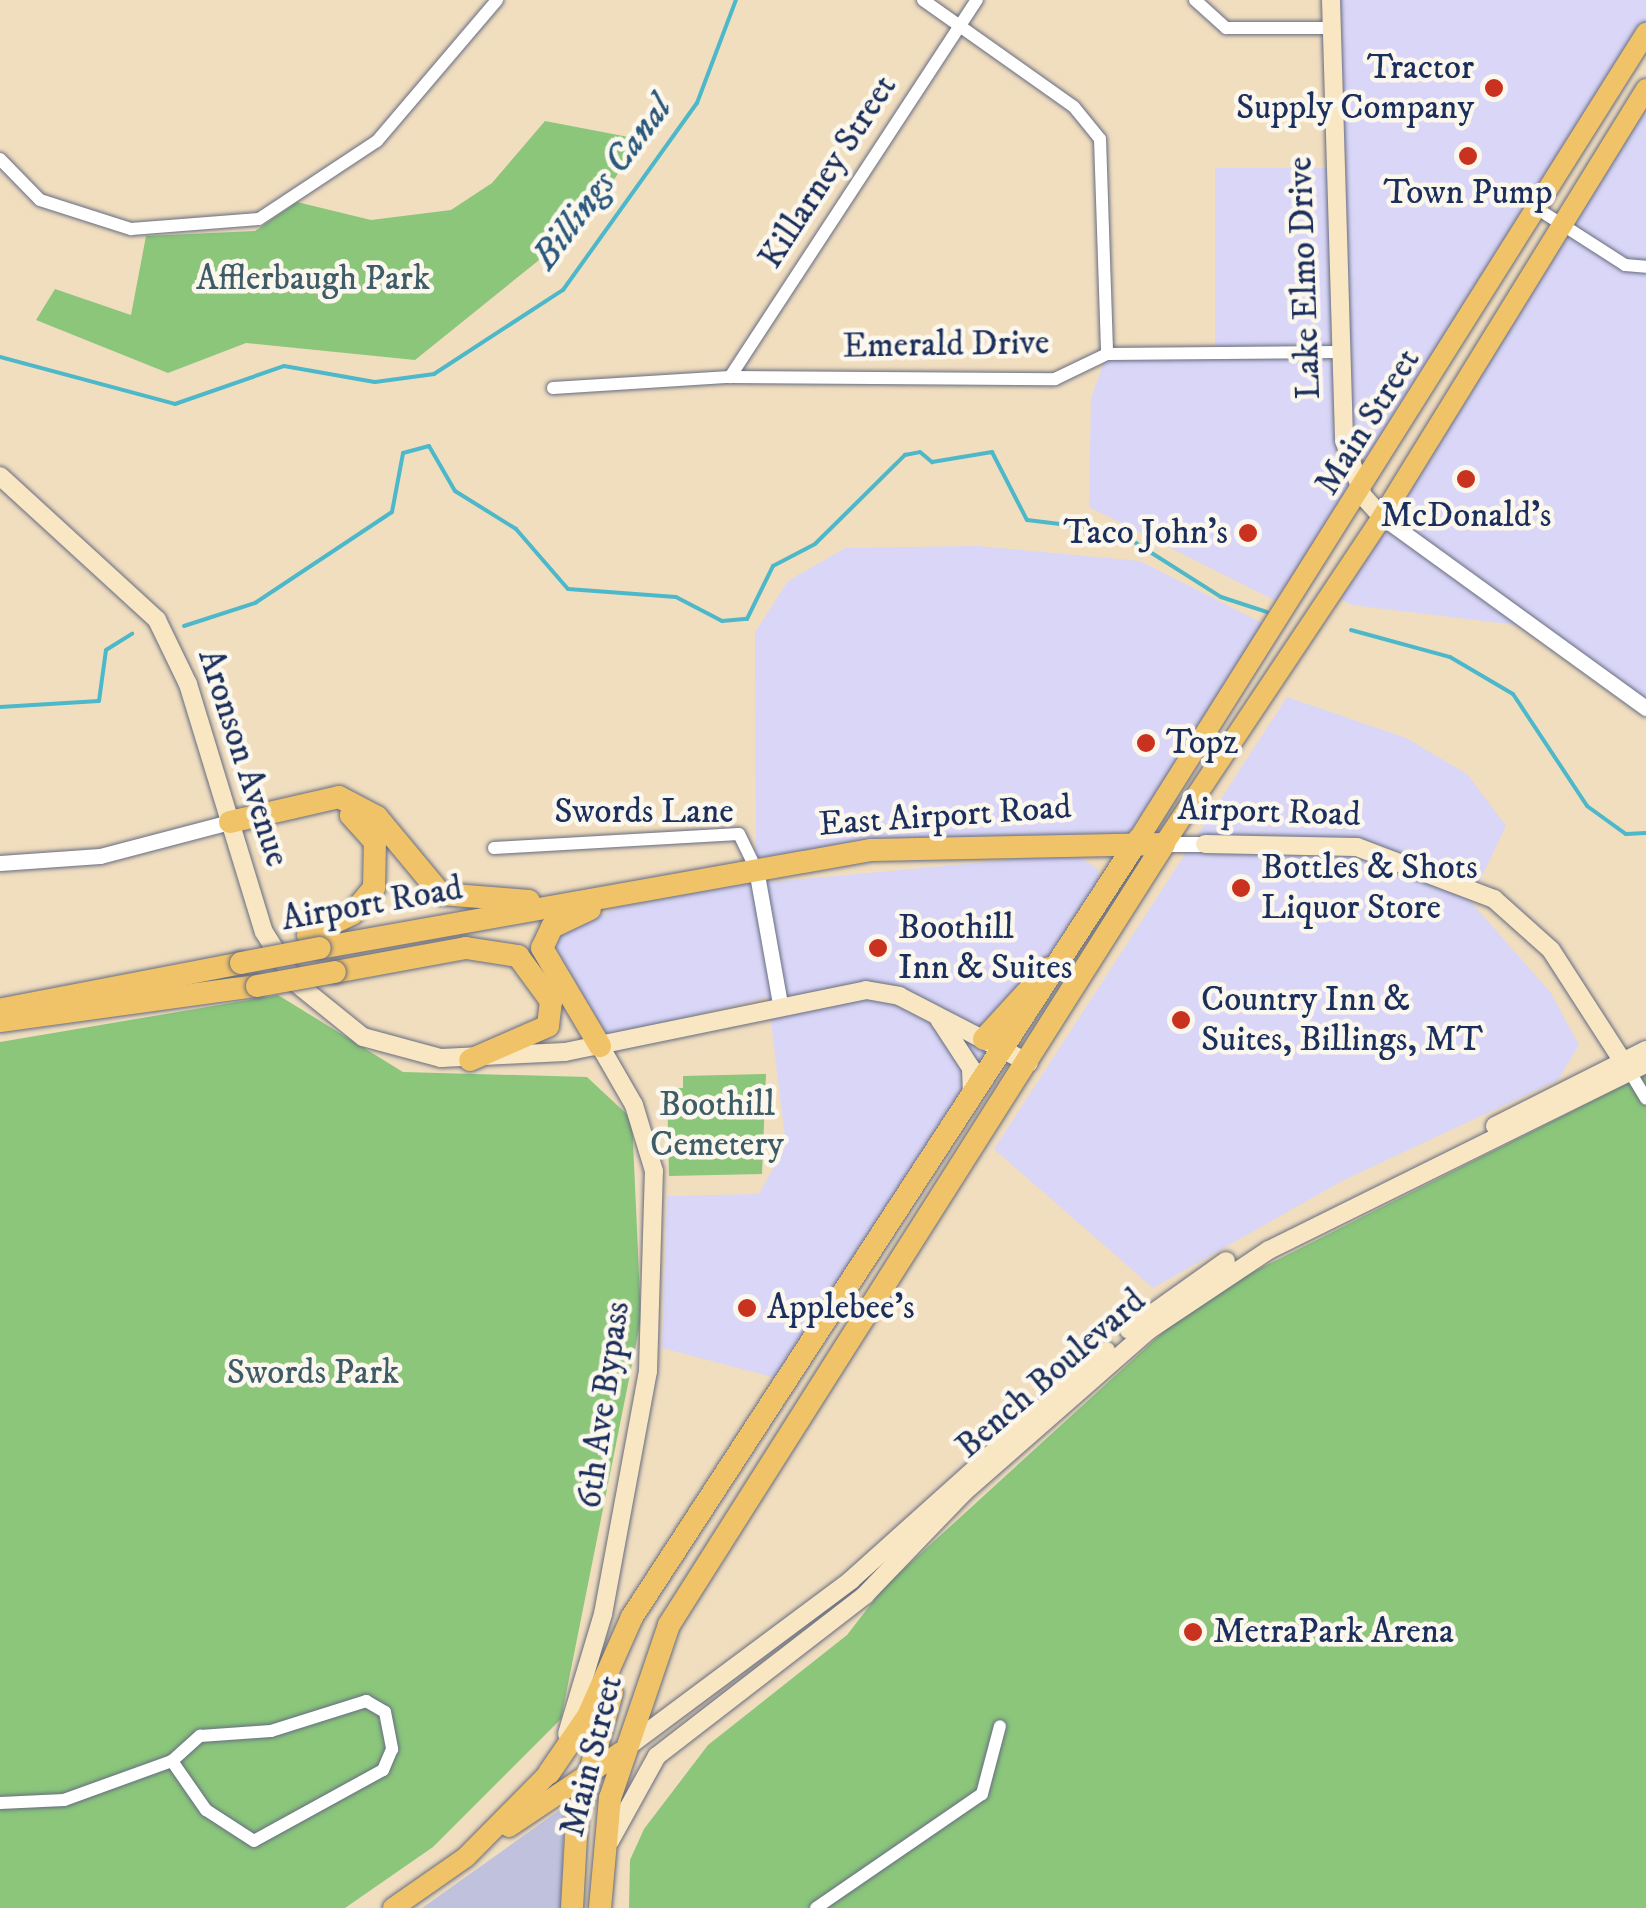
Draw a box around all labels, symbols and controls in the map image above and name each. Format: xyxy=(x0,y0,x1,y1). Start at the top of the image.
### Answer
place label: Tractor Supply Company xyxy=(1236,47,1474,129)
street label: Killarney Street xyxy=(750,67,906,277)
marker: Tractor Supply Company xyxy=(1483,77,1505,99)
water label: Billings Canal xyxy=(523,87,683,279)
marker: Town Pump xyxy=(1457,145,1479,167)
street label: Lake Elmo Drive xyxy=(1280,156,1330,400)
place label: Town Pump xyxy=(1383,172,1553,214)
park label: Afflerbaugh Park xyxy=(196,258,430,300)
street label: Emerald Drive xyxy=(842,322,1050,368)
street label: Main Street xyxy=(1307,341,1429,503)
marker: McDonald's xyxy=(1455,468,1477,490)
place label: McDonald's xyxy=(1381,495,1551,537)
place label: Taco John's xyxy=(1063,512,1228,554)
marker: Taco John's xyxy=(1237,522,1259,544)
street label: Aronson Avenue xyxy=(188,644,298,872)
place label: Topz xyxy=(1166,722,1239,764)
marker: Topz xyxy=(1135,732,1157,754)
street label: East Airport Road xyxy=(817,786,1073,846)
street label: Airport Road xyxy=(1177,788,1361,836)
street label: Swords Lane xyxy=(554,791,734,833)
place label: Bottles & Shots Liquor Store xyxy=(1261,847,1478,929)
street label: Airport Road xyxy=(278,867,466,941)
marker: Bottles & Shots Liquor Store xyxy=(1230,877,1252,899)
place label: Boothill Inn & Suites xyxy=(898,907,1072,989)
marker: Boothill Inn & Suites xyxy=(867,937,889,959)
place label: Country Inn & Suites, Billings, MT xyxy=(1201,979,1483,1061)
marker: Country Inn & Suites, Billings, MT xyxy=(1170,1009,1192,1031)
park label: Boothill Cemetery xyxy=(650,1084,784,1166)
street label: Bench Boulevard xyxy=(948,1280,1154,1468)
place label: Applebee's xyxy=(767,1287,915,1329)
marker: Applebee's xyxy=(736,1297,758,1319)
street label: 6th Ave Bypass xyxy=(569,1299,639,1511)
park label: Swords Park xyxy=(227,1352,399,1394)
place label: MetraPark Arena xyxy=(1213,1611,1454,1653)
marker: MetraPark Arena xyxy=(1182,1621,1204,1643)
street label: Main Street xyxy=(552,1671,632,1841)

